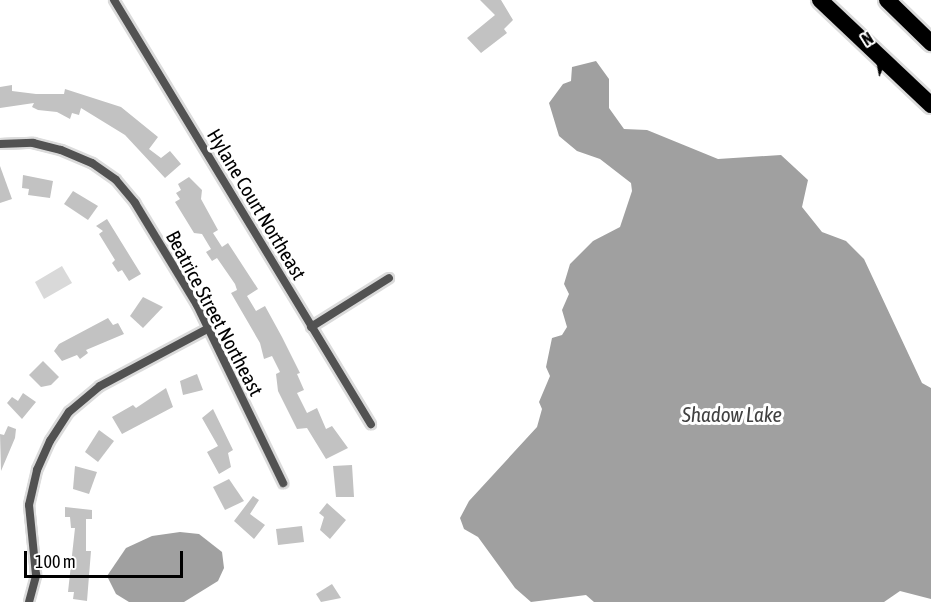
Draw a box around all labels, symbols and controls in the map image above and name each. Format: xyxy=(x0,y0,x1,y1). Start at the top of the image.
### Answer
north arrow xyxy=(847,24,907,84)
text: N xyxy=(859,29,876,49)
street label: Hylane Court Northeast xyxy=(202,124,312,284)
street label: Beatrice Street Northeast xyxy=(161,226,269,400)
water label: Shadow Lake xyxy=(682,401,782,427)
scale bar xyxy=(27,539,186,577)
text: 100 m xyxy=(35,551,76,572)

